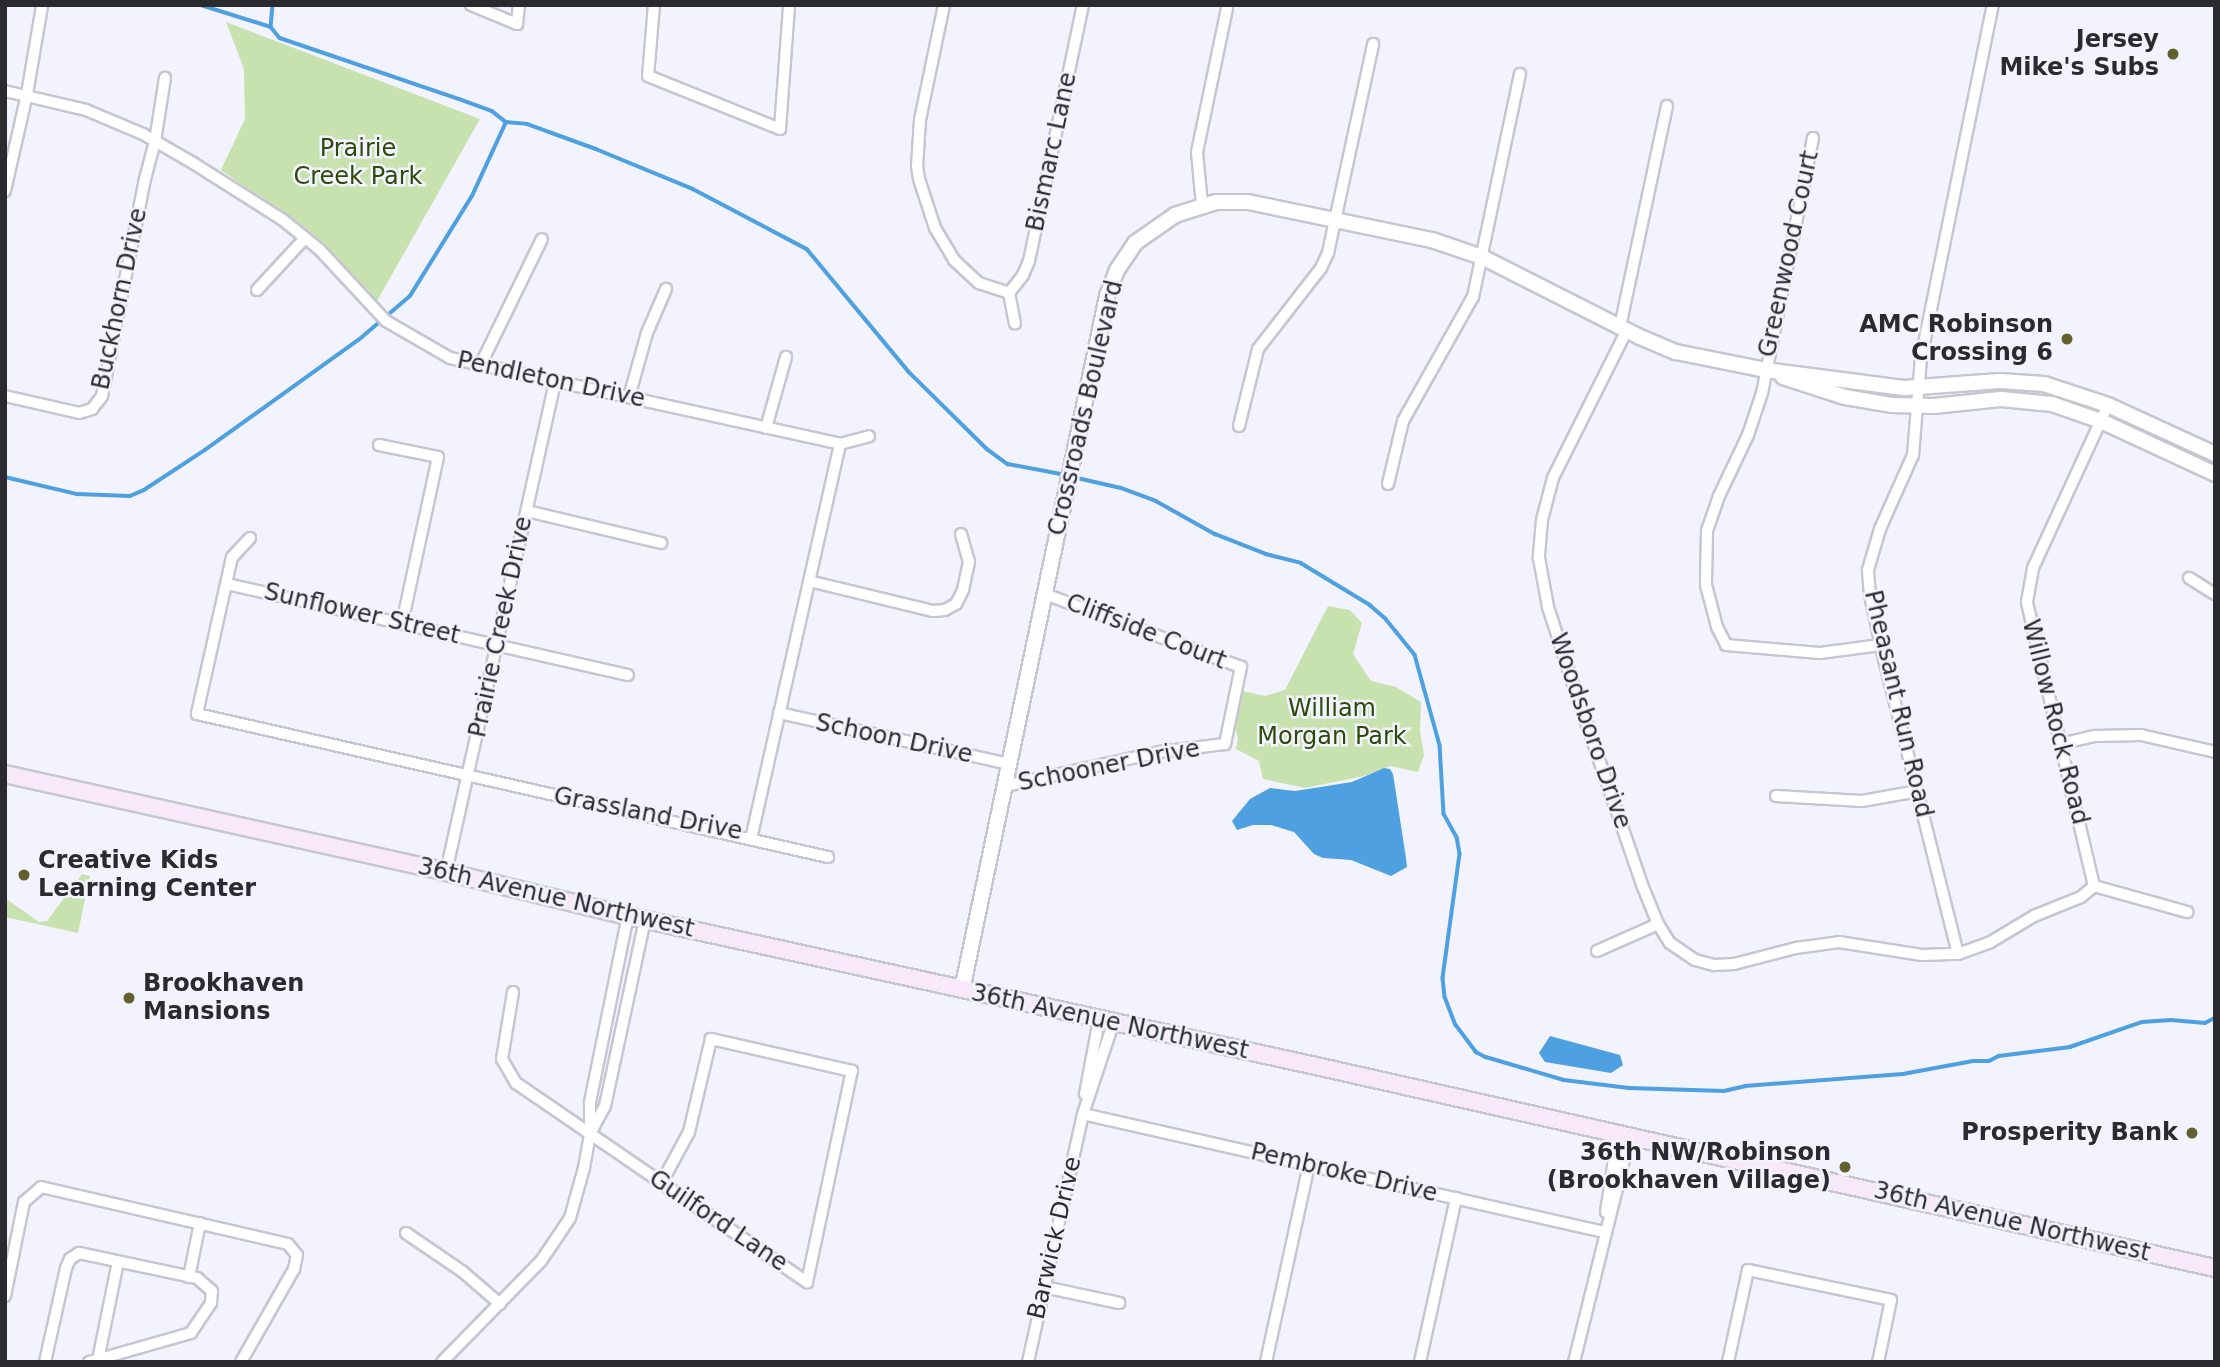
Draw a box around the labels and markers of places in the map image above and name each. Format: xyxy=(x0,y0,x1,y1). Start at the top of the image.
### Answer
place label: Jersey Mike's Subs xyxy=(1999,26,2159,82)
marker: Jersey Mike's Subs xyxy=(2165,46,2181,62)
place label: AMC Robinson Crossing 6 xyxy=(1859,311,2053,367)
marker: AMC Robinson Crossing 6 xyxy=(2059,331,2075,347)
place label: Creative Kids Learning Center xyxy=(38,847,256,903)
marker: Creative Kids Learning Center xyxy=(16,867,32,883)
place label: Brookhaven Mansions xyxy=(143,970,304,1026)
marker: Brookhaven Mansions xyxy=(121,990,137,1006)
place label: Prosperity Bank xyxy=(1961,1119,2178,1147)
marker: Prosperity Bank xyxy=(2184,1125,2200,1141)
place label: 36th NW/Robinson (Brookhaven Village) xyxy=(1547,1139,1831,1195)
marker: 36th NW/Robinson (Brookhaven Village) xyxy=(1837,1159,1853,1175)

